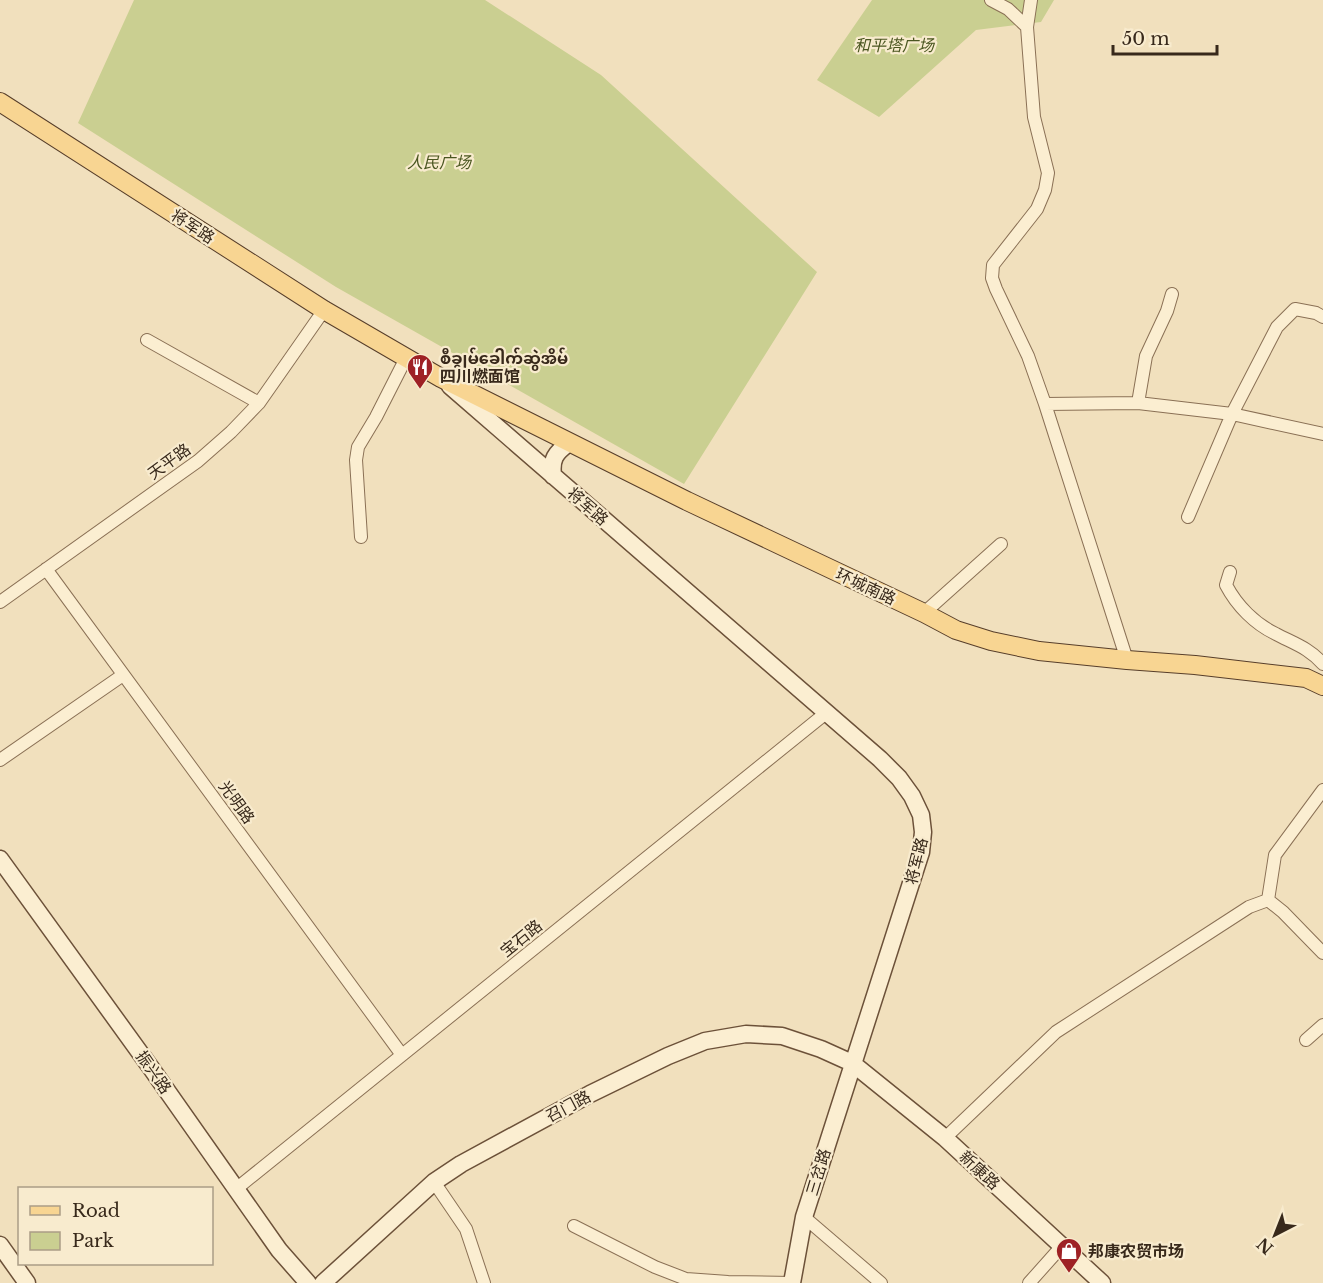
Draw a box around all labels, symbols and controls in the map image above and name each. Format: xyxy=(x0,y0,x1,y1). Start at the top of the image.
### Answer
scale bar xyxy=(1113,18,1216,56)
text: 50 m xyxy=(1122,28,1170,50)
park label: 和平塔广场 xyxy=(854,35,936,55)
park label: 人民广场 xyxy=(407,152,473,172)
street label: 将军路 xyxy=(167,205,219,247)
place label: စီချွမ်ခေါက်ဆွဲအိမ် 四川燃面馆 xyxy=(440,347,568,386)
restaurant icon: စီချွမ်ခေါက်ဆွဲအိမ် 四川燃面馆 xyxy=(405,352,435,390)
street label: 天平路 xyxy=(144,439,194,483)
street label: 将军路 xyxy=(563,483,613,529)
street label: 环城南路 xyxy=(833,563,899,609)
street label: 光明路 xyxy=(215,777,259,827)
street label: 将军路 xyxy=(900,835,932,887)
street label: 宝石路 xyxy=(496,915,546,961)
street label: 振兴路 xyxy=(132,1047,176,1097)
street label: 召门路 xyxy=(542,1086,594,1126)
street label: 三岔路 xyxy=(801,1146,835,1198)
street label: 新康路 xyxy=(956,1146,1004,1194)
legend xyxy=(18,1187,213,1265)
text: Road xyxy=(72,1200,120,1222)
north arrow xyxy=(1245,1205,1305,1265)
text: Park xyxy=(72,1230,114,1252)
text: N xyxy=(1253,1234,1277,1259)
shop icon: 邦康农贸市场 xyxy=(1054,1236,1084,1274)
place label: 邦康农贸市场 xyxy=(1088,1241,1184,1261)

